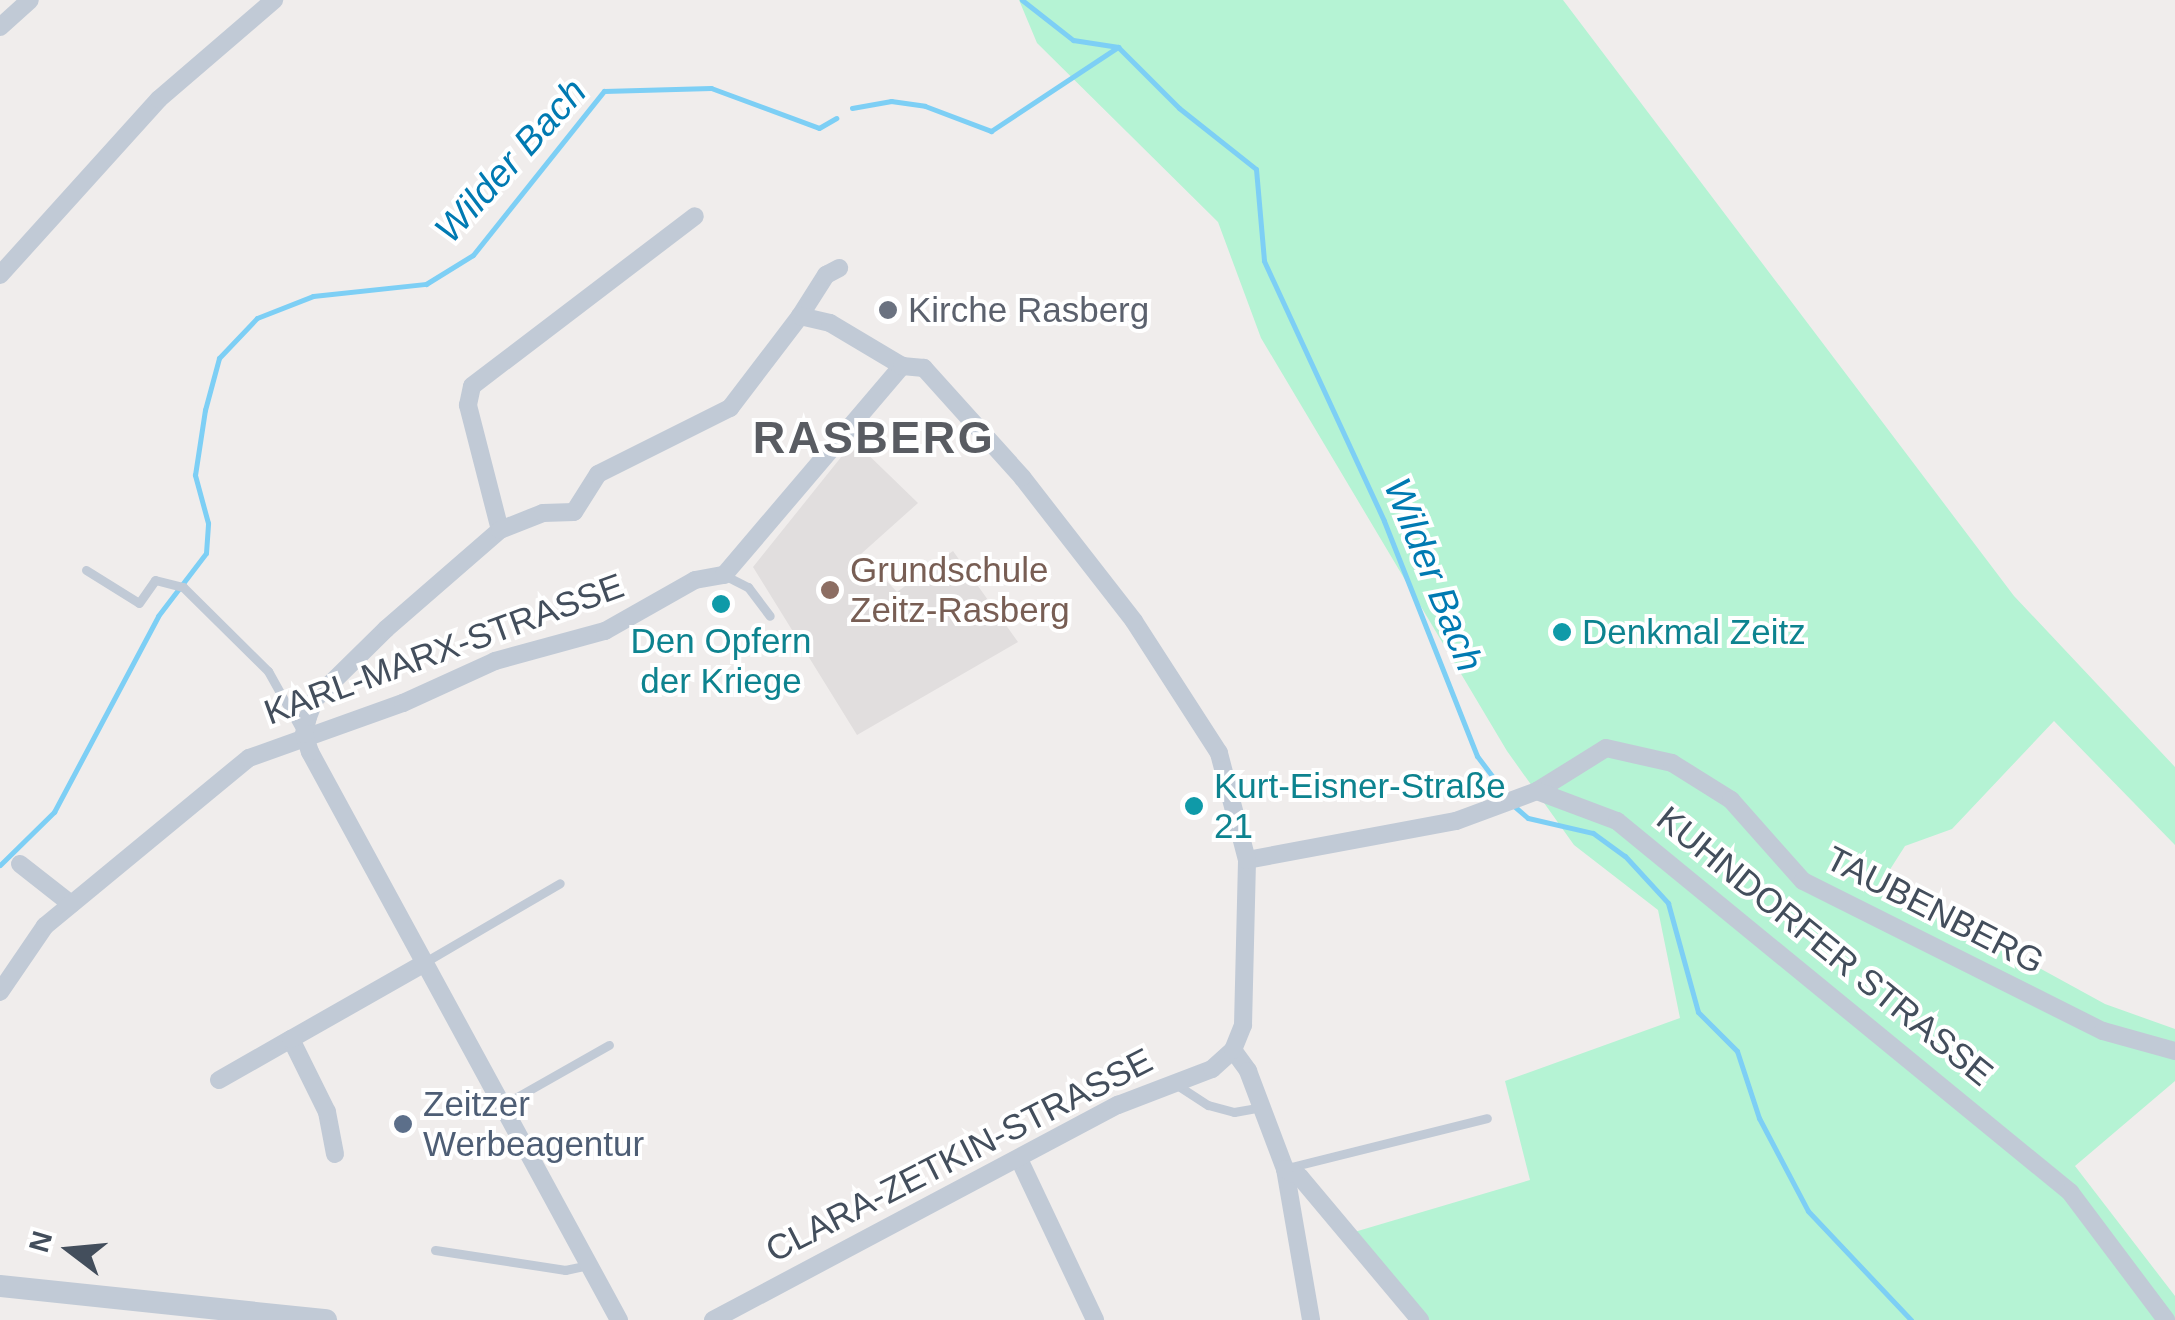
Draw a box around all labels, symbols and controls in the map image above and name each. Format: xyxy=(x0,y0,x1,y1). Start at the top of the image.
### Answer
water label: Wilder Bach xyxy=(426,70,596,252)
place label: Kirche Rasberg xyxy=(908,289,1149,331)
marker: Kirche Rasberg xyxy=(877,299,899,321)
district label: RASBERG xyxy=(753,411,995,465)
water label: Wilder Bach xyxy=(1374,472,1492,678)
place label: Grundschule Zeitz-Rasberg xyxy=(850,549,1070,631)
street label: KARL-MARX-STRASSE xyxy=(259,564,629,734)
marker: Grundschule Zeitz-Rasberg xyxy=(819,579,841,601)
marker: Den Opfern der Kriege xyxy=(710,593,732,615)
place label: Denkmal Zeitz xyxy=(1582,611,1806,653)
place label: Den Opfern der Kriege xyxy=(631,620,811,702)
marker: Denkmal Zeitz xyxy=(1551,621,1573,643)
place label: Kurt-Eisner-Straße 21 xyxy=(1214,765,1506,847)
marker: Kurt-Eisner-Straße 21 xyxy=(1183,795,1205,817)
street label: KUHNDORFER STRASSE xyxy=(1649,798,2001,1094)
street label: TAUBENBERG xyxy=(1819,837,2051,983)
street label: CLARA-ZETKIN-STRASSE xyxy=(759,1039,1159,1271)
place label: Zeitzer Werbeagentur xyxy=(423,1083,644,1165)
marker: Zeitzer Werbeagentur xyxy=(392,1113,414,1135)
north arrow xyxy=(20,1200,120,1300)
text: N xyxy=(23,1228,58,1256)

